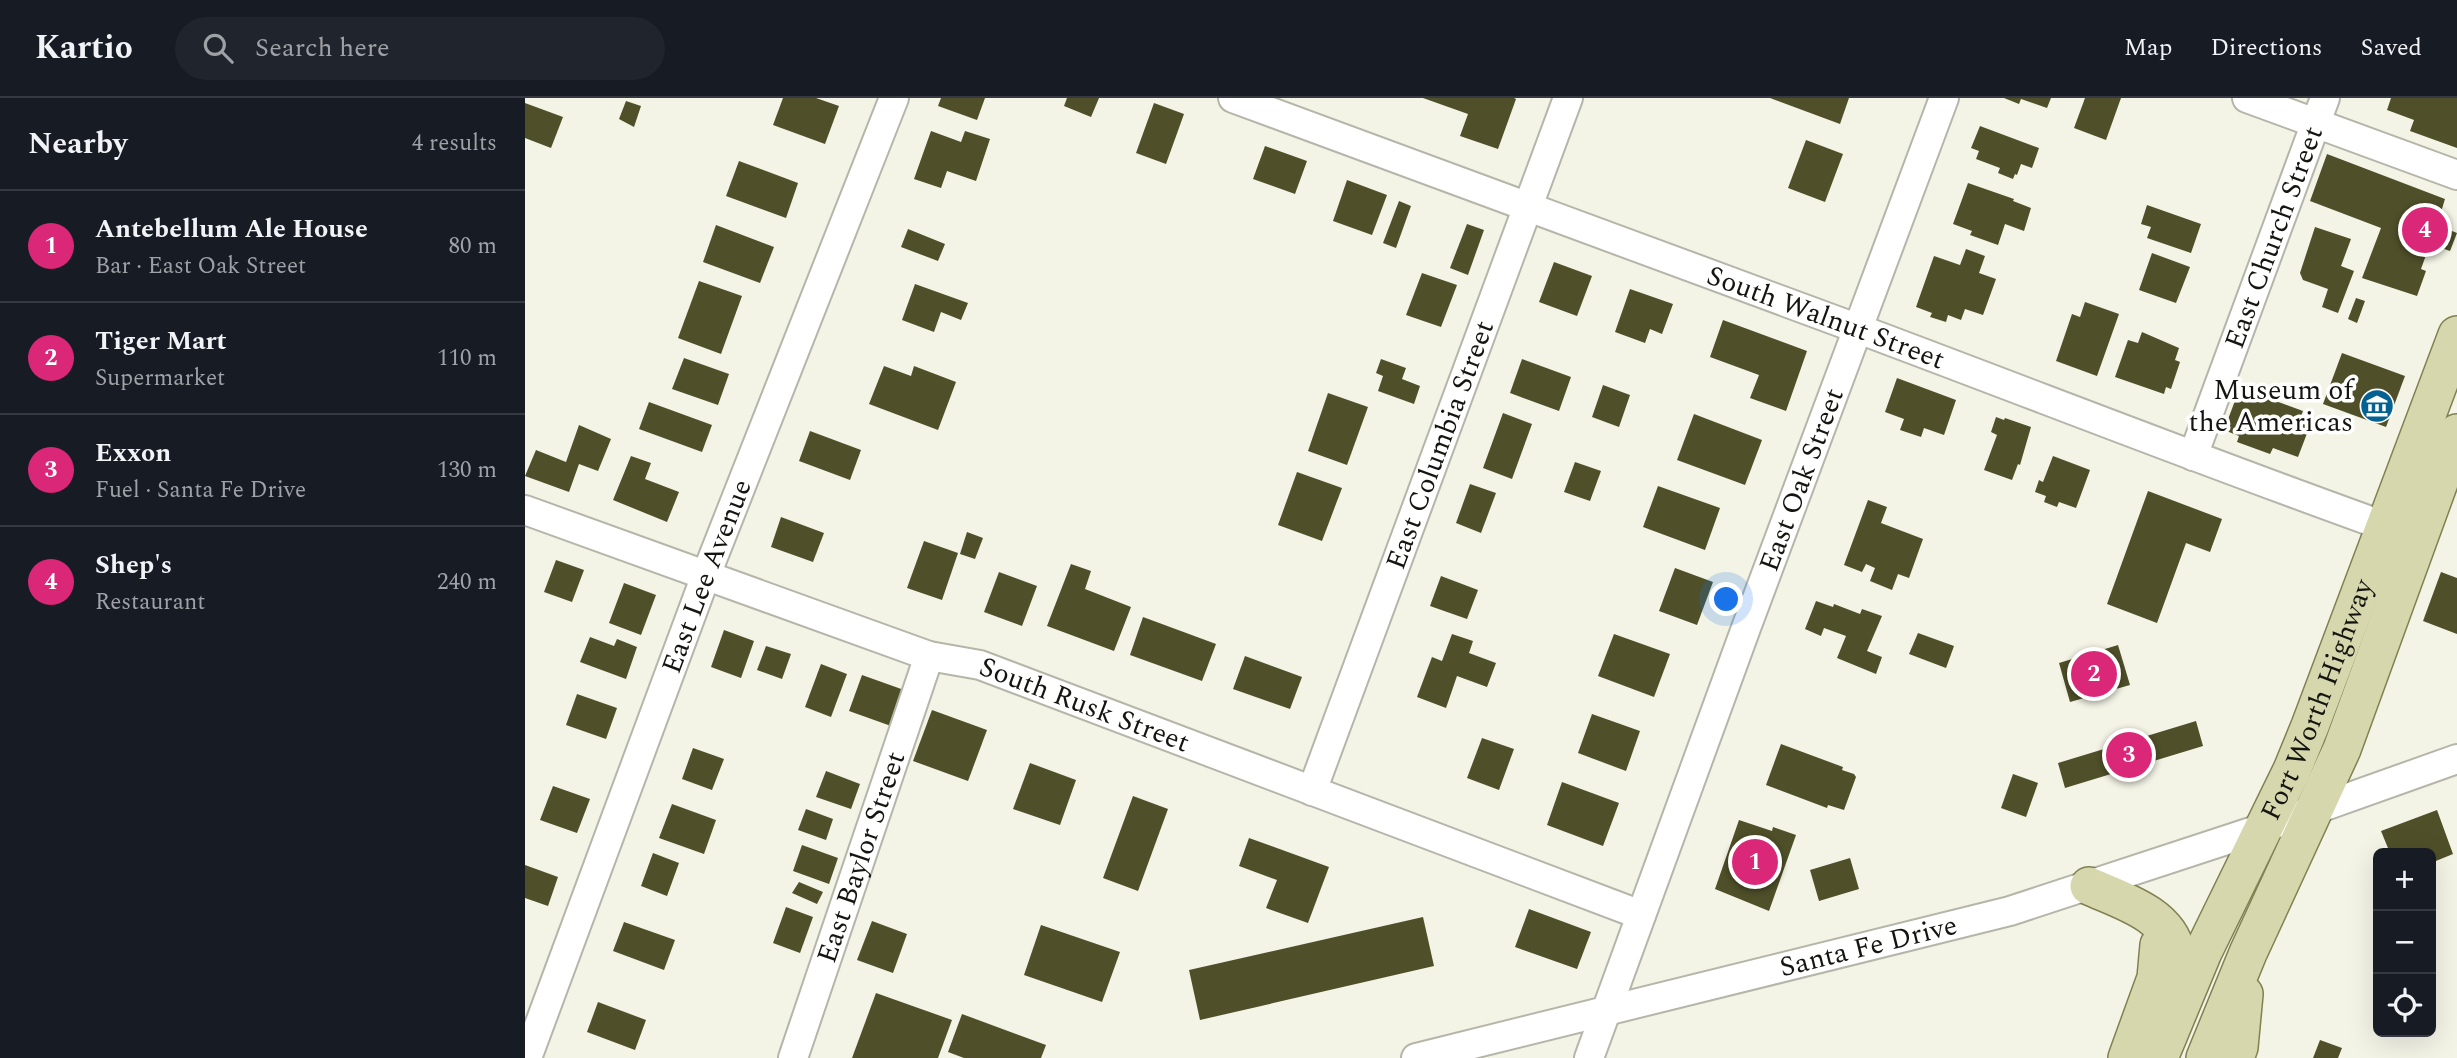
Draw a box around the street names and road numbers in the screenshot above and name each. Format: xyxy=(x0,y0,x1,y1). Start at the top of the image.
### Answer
street label: East Church Street xyxy=(2213,120,2334,355)
street label: South Walnut Street xyxy=(1701,254,1951,381)
street label: East Columbia Street xyxy=(1374,314,1506,576)
street label: East Oak Street xyxy=(1747,382,1855,578)
street label: East Lee Avenue xyxy=(650,473,763,680)
street label: Fort Worth Highway xyxy=(2249,572,2385,828)
street label: South Rusk Street xyxy=(973,645,1196,764)
street label: East Baylor Street xyxy=(805,745,917,969)
street label: Santa Fe Drive xyxy=(1775,903,1962,989)

